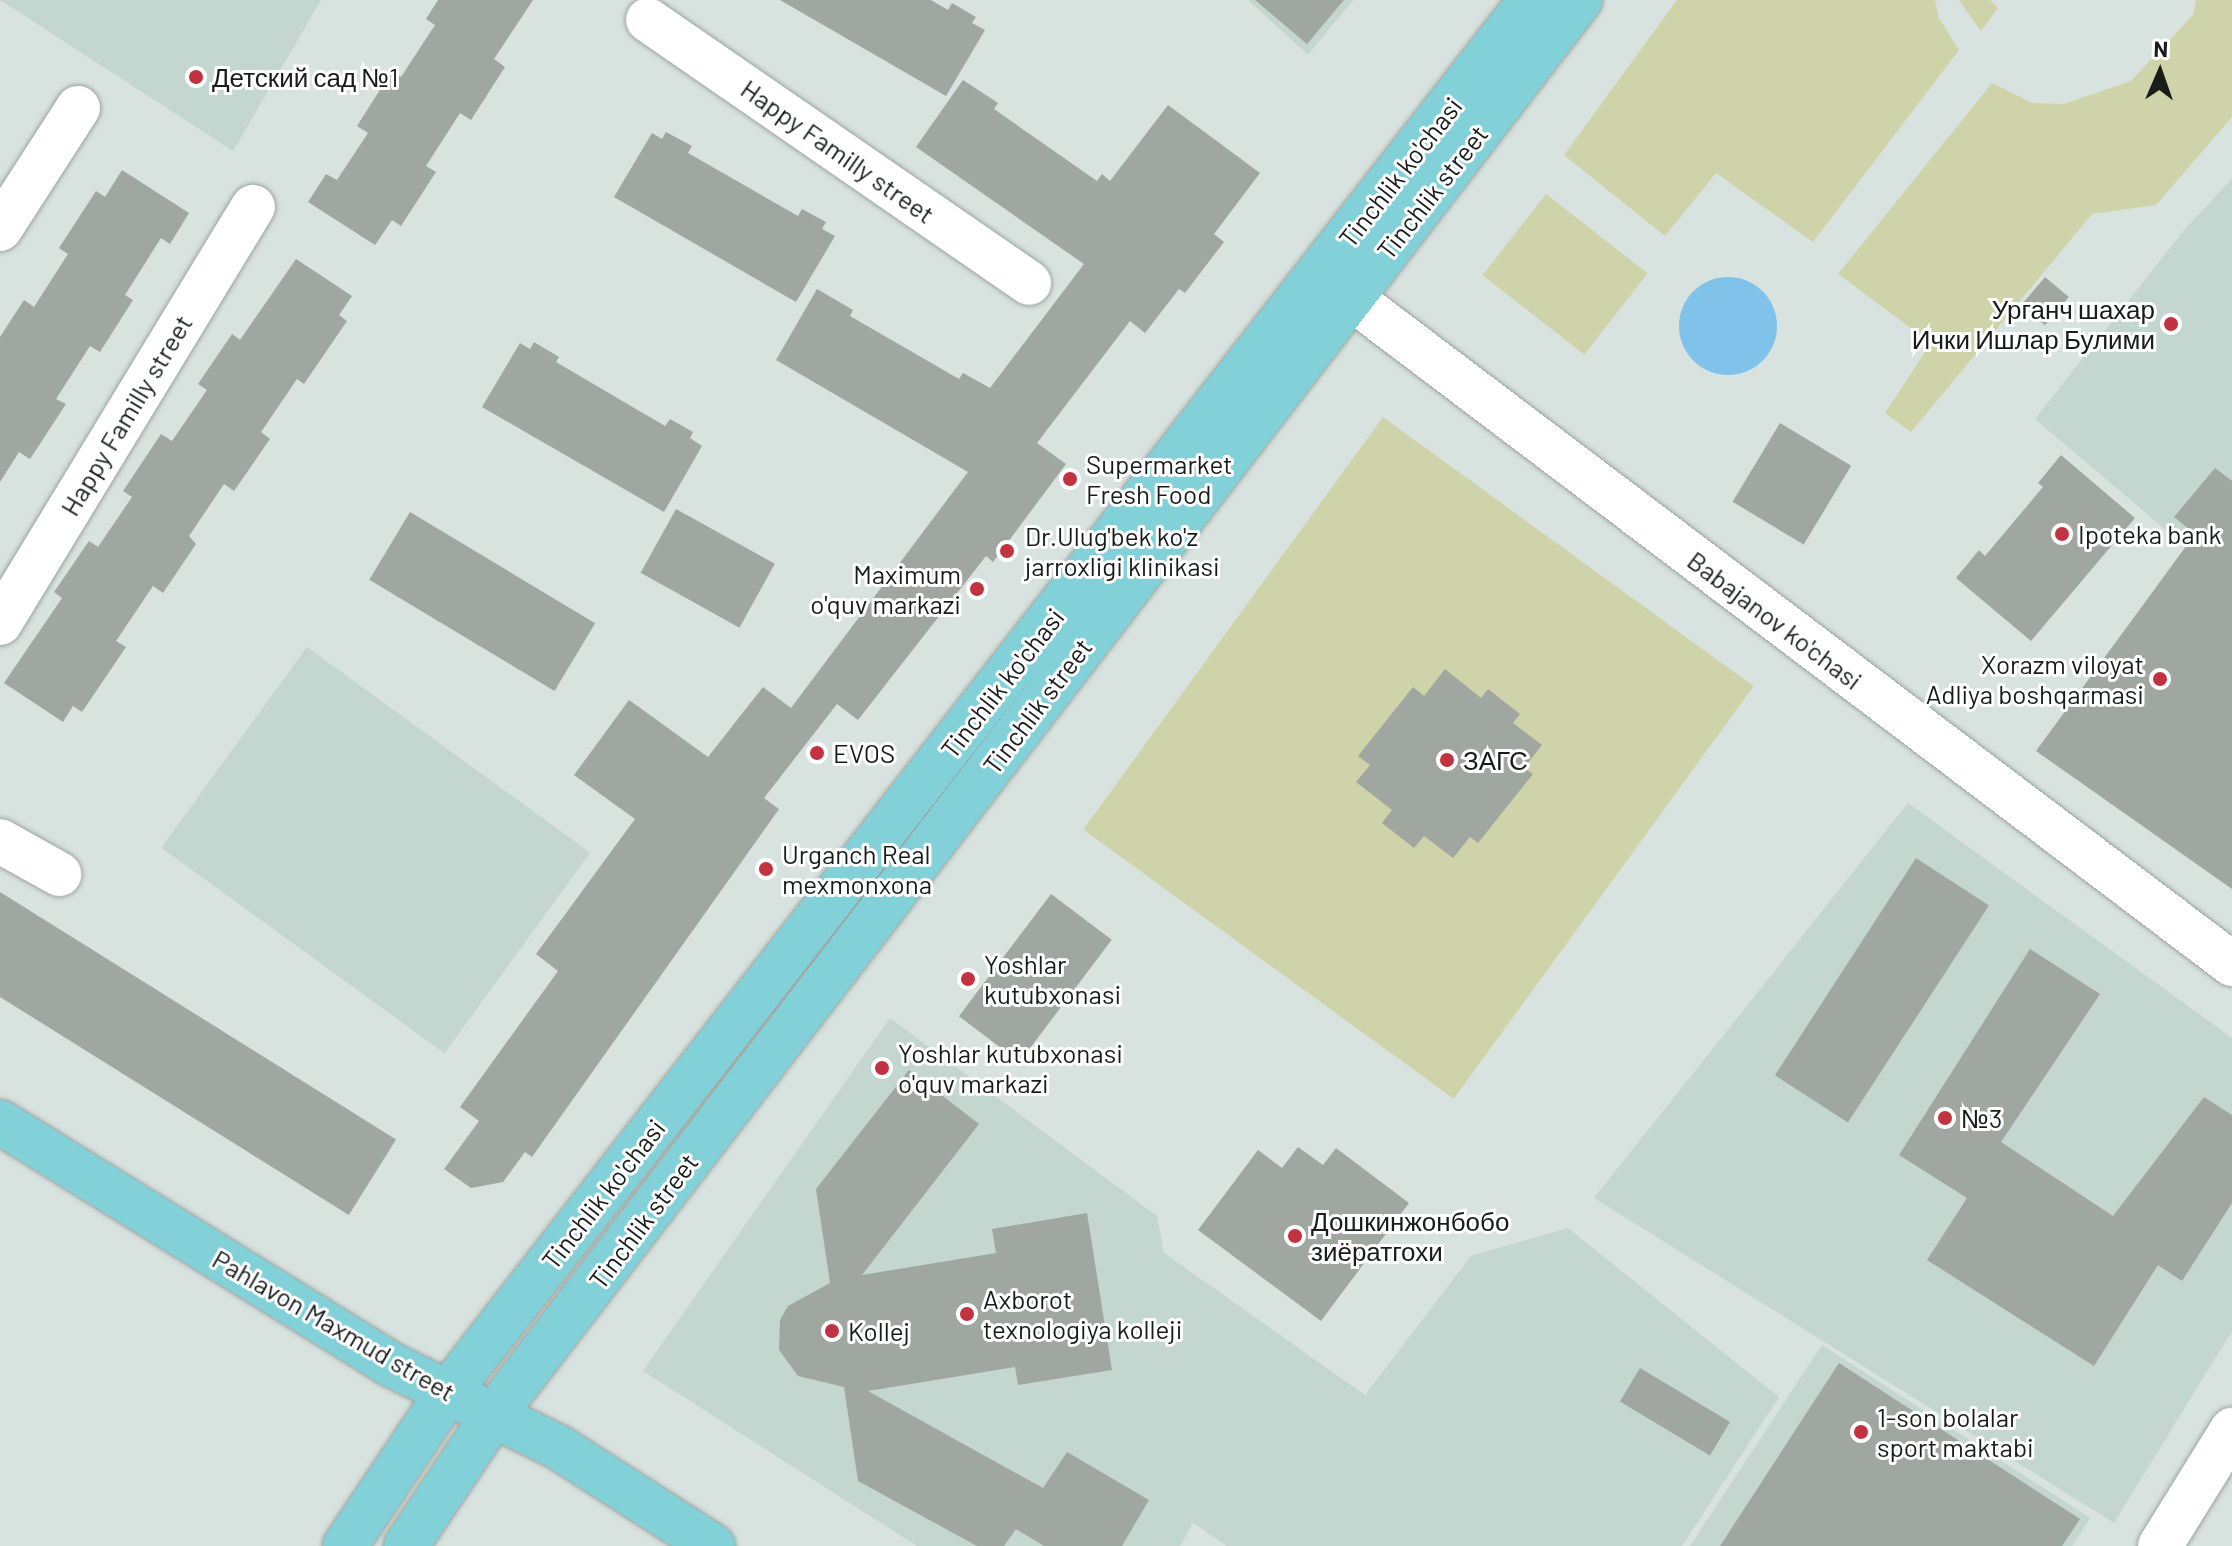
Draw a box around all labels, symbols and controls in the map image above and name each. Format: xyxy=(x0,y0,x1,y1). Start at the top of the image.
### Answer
north arrow xyxy=(2120,32,2200,112)
text: N xyxy=(2153,35,2169,61)
place label: Детский сад №1 xyxy=(212,61,398,93)
marker: Детский сад №1 xyxy=(187,68,205,86)
street label: Happy Familly street xyxy=(735,73,941,229)
street label: Tinchlik ko'chasi xyxy=(1332,91,1468,253)
street label: Tinchlik street xyxy=(1370,119,1494,265)
place label: Урганч шахар Ички Ишлар Булими xyxy=(1912,293,2155,354)
street label: Happy Familly street xyxy=(54,309,198,521)
marker: Урганч шахар Ички Ишлар Булими xyxy=(2162,315,2180,333)
place label: Supermarket Fresh Food xyxy=(1086,448,1233,510)
marker: Supermarket Fresh Food xyxy=(1061,470,1079,488)
place label: Ipoteka bank xyxy=(2078,518,2222,550)
place label: Dr.Ulug'bek ko'z jarroxligi klinikasi xyxy=(1025,520,1220,582)
marker: Ipoteka bank xyxy=(2053,525,2071,543)
marker: Dr.Ulug'bek ko'z jarroxligi klinikasi xyxy=(996,540,1018,562)
street label: Babajanov ko'chasi xyxy=(1682,544,1868,696)
place label: Maximum o'quv markazi xyxy=(810,558,961,620)
marker: Maximum o'quv markazi xyxy=(968,580,986,598)
street label: Tinchlik ko'chasi xyxy=(934,602,1070,764)
street label: Tinchlik street xyxy=(976,632,1098,780)
place label: Xorazm viloyat Adliya boshqarmasi xyxy=(1926,648,2144,710)
marker: Xorazm viloyat Adliya boshqarmasi xyxy=(2151,670,2169,688)
place label: EVOS xyxy=(833,737,895,769)
marker: EVOS xyxy=(808,744,826,762)
place label: ЗАГС xyxy=(1463,744,1528,776)
marker: ЗАГС xyxy=(1438,751,1456,769)
place label: Urganch Real mexmonxona xyxy=(782,838,932,900)
marker: Urganch Real mexmonxona xyxy=(757,860,775,878)
place label: Yoshlar kutubxonasi xyxy=(984,948,1121,1010)
marker: Yoshlar kutubxonasi xyxy=(959,970,977,988)
place label: Yoshlar kutubxonasi o'quv markazi xyxy=(898,1037,1123,1098)
marker: Yoshlar kutubxonasi o'quv markazi xyxy=(873,1059,891,1077)
place label: №3 xyxy=(1961,1102,2002,1134)
marker: №3 xyxy=(1936,1109,1954,1127)
street label: Tinchlik ko'chasi xyxy=(535,1113,671,1275)
street label: Tinchlik street xyxy=(582,1147,704,1295)
place label: Дошкинжонбобо зиёратгохи xyxy=(1311,1205,1509,1266)
marker: Дошкинжонбобо зиёратгохи xyxy=(1286,1227,1304,1245)
street label: Pahlavon Maxmud street xyxy=(207,1243,461,1407)
place label: Axborot texnologiya kolleji xyxy=(983,1283,1182,1344)
marker: Axborot texnologiya kolleji xyxy=(958,1305,976,1323)
place label: Kollej xyxy=(848,1315,910,1347)
marker: Kollej xyxy=(823,1322,841,1340)
place label: 1-son bolalar sport maktabi xyxy=(1877,1401,2034,1462)
marker: 1-son bolalar sport maktabi xyxy=(1852,1423,1870,1441)

